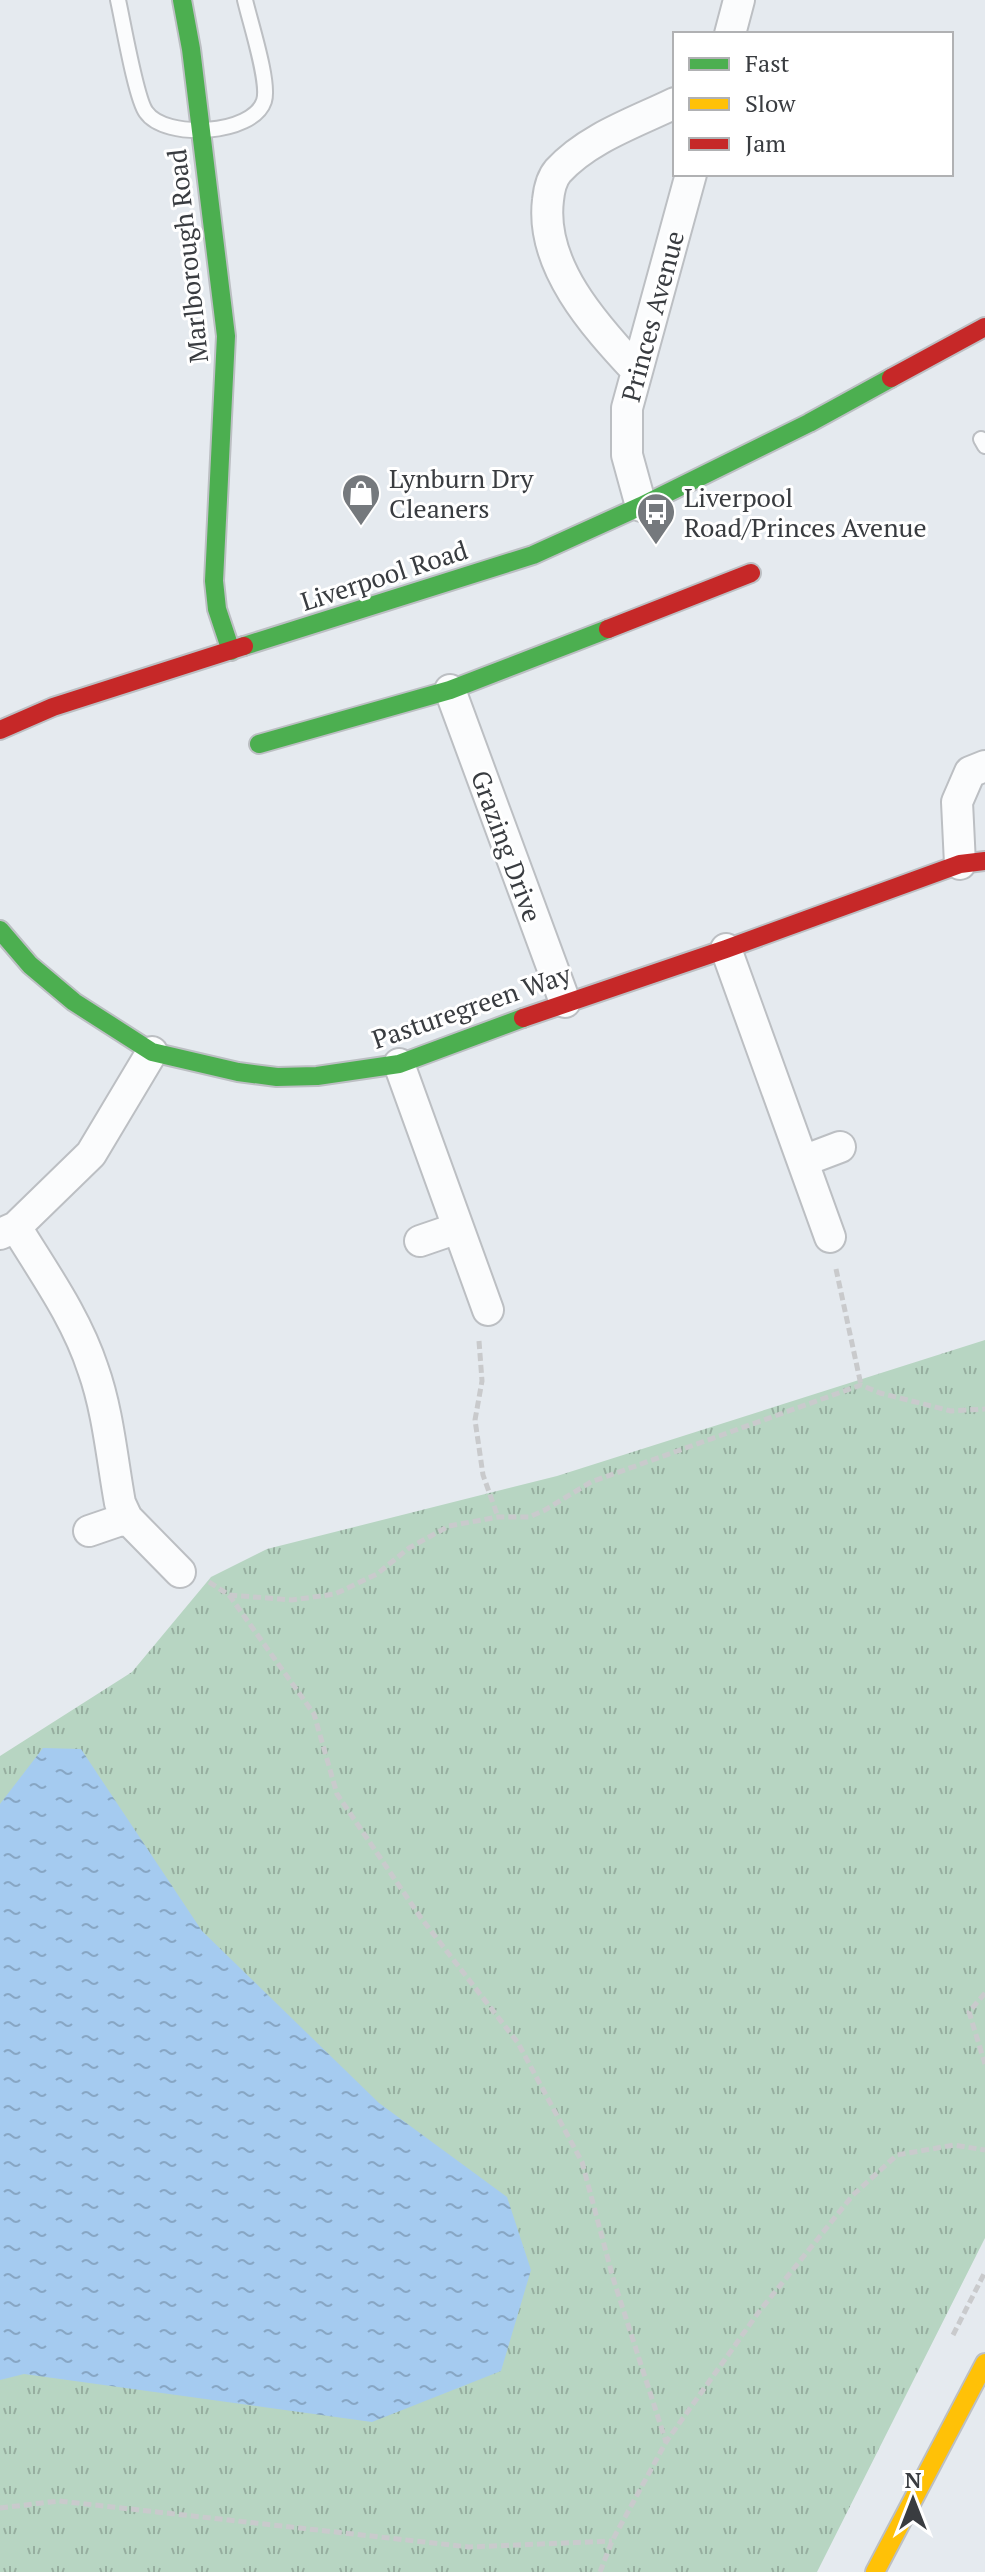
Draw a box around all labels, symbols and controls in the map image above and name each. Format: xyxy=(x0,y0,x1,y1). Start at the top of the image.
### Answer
legend xyxy=(673,32,953,176)
text: Fast xyxy=(745,47,790,79)
text: Slow xyxy=(745,87,796,119)
text: Jam xyxy=(745,127,786,159)
street label: Marlborough Road xyxy=(159,148,215,364)
street label: Princes Avenue xyxy=(613,227,691,405)
place label: Lynburn Dry Cleaners xyxy=(389,461,534,525)
shop icon: Lynburn Dry Cleaners xyxy=(340,472,382,527)
place label: Liverpool Road/Princes Avenue xyxy=(684,480,927,544)
bus stop icon: Liverpool Road/Princes Avenue xyxy=(635,491,677,546)
street label: Liverpool Road xyxy=(296,532,472,618)
street label: Grazing Drive xyxy=(464,765,550,927)
street label: Pasturegreen Way xyxy=(367,956,576,1056)
north arrow xyxy=(873,2460,953,2540)
text: N xyxy=(905,2465,922,2494)

